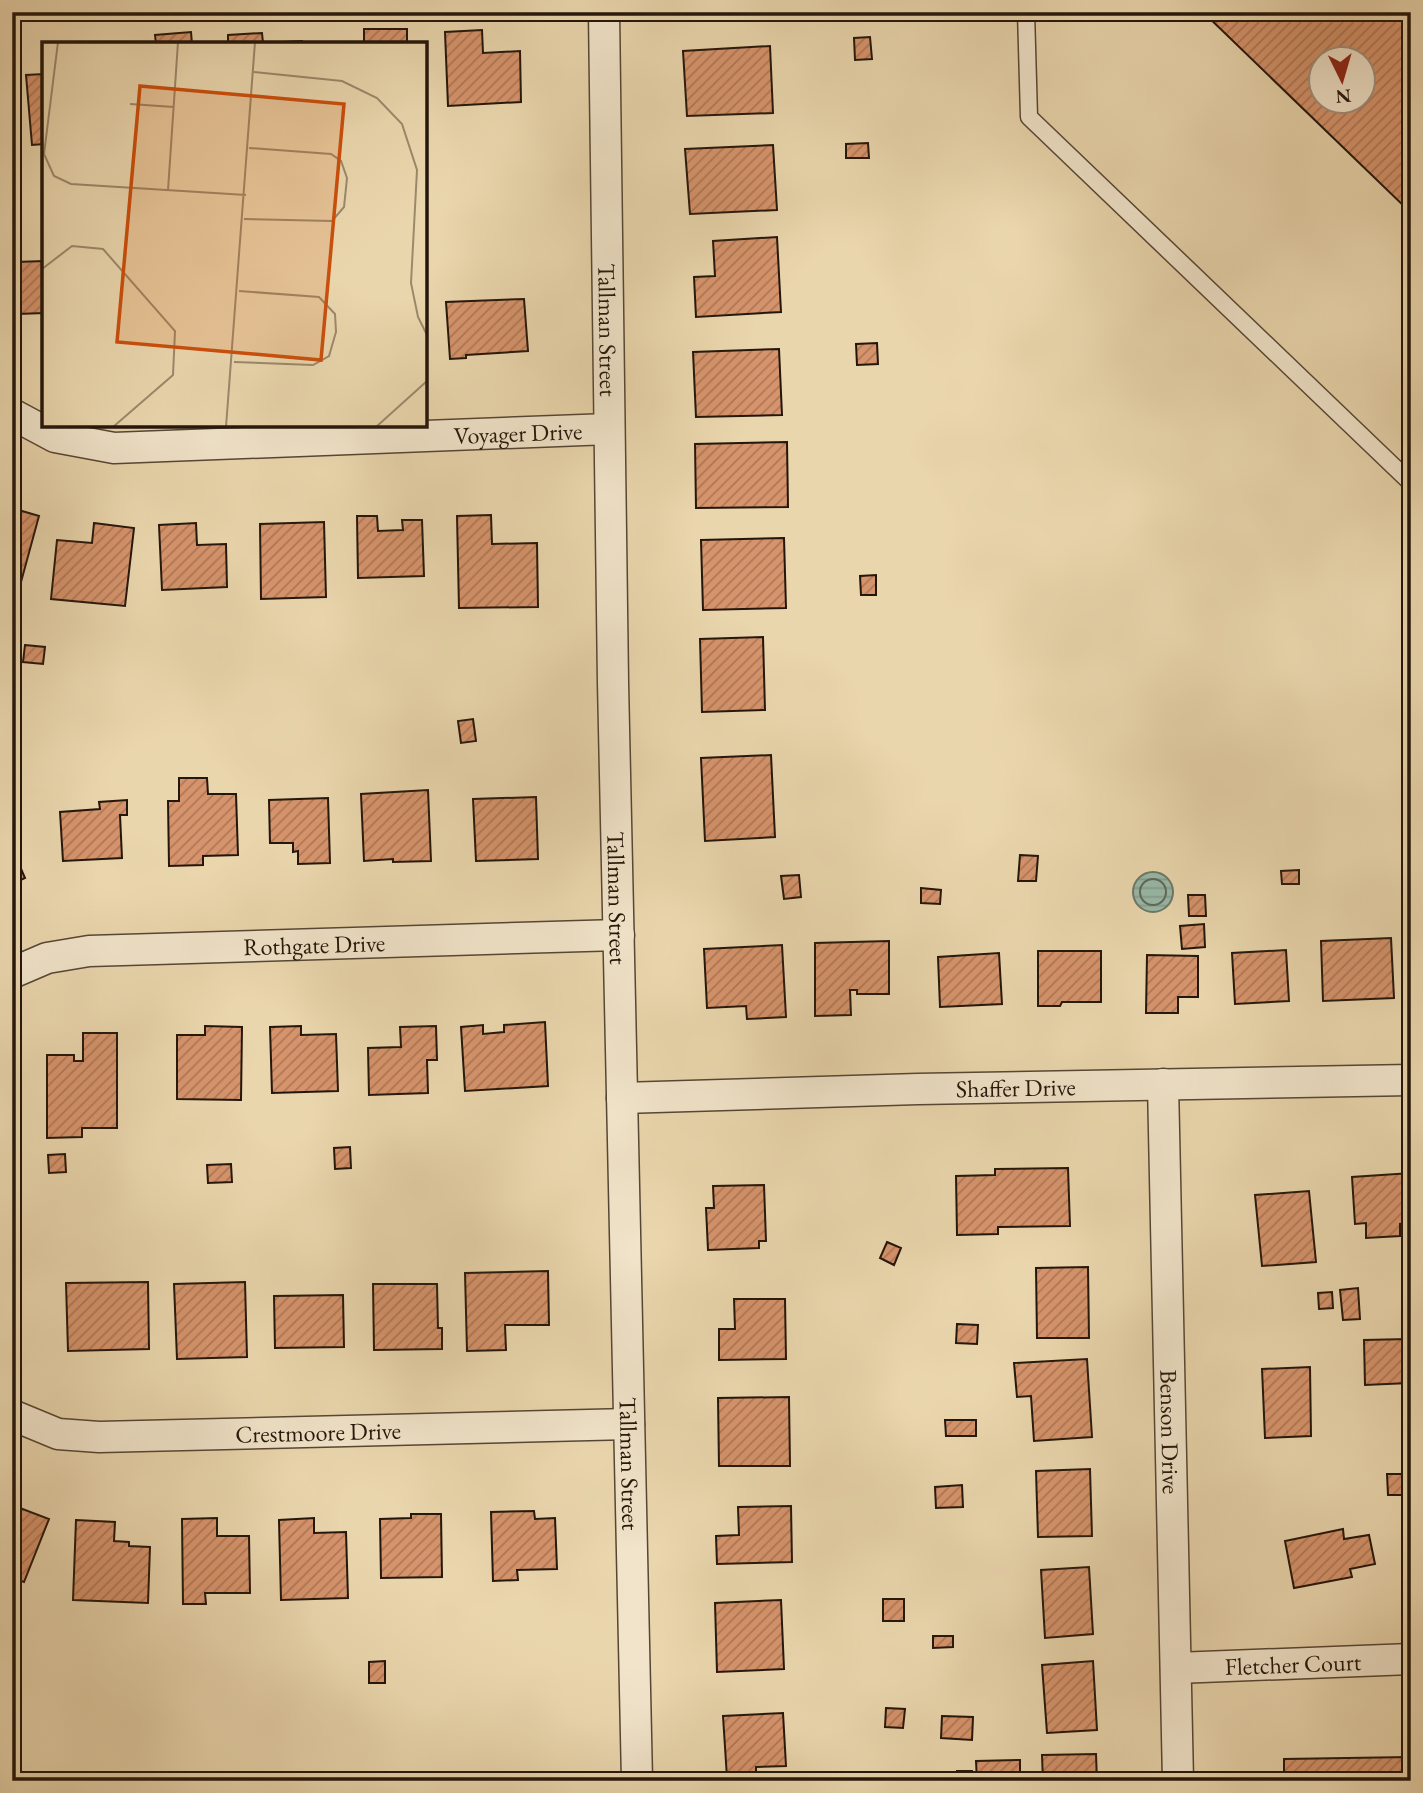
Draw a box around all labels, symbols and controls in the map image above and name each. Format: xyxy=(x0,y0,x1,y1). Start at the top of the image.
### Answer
inset map xyxy=(42,42,427,427)
north arrow xyxy=(1308,46,1378,116)
text: N xyxy=(1334,83,1352,110)
street label: Tallman Street xyxy=(592,263,625,397)
street label: Voyager Drive xyxy=(453,415,583,450)
street label: Tallman Street xyxy=(601,831,635,965)
street label: Rothgate Drive xyxy=(243,927,386,962)
street label: Shaffer Drive xyxy=(956,1071,1076,1104)
street label: Benson Drive xyxy=(1154,1369,1187,1495)
street label: Tallman Street xyxy=(613,1397,647,1531)
street label: Crestmoore Drive xyxy=(235,1414,401,1449)
street label: Fletcher Court xyxy=(1224,1645,1362,1682)

